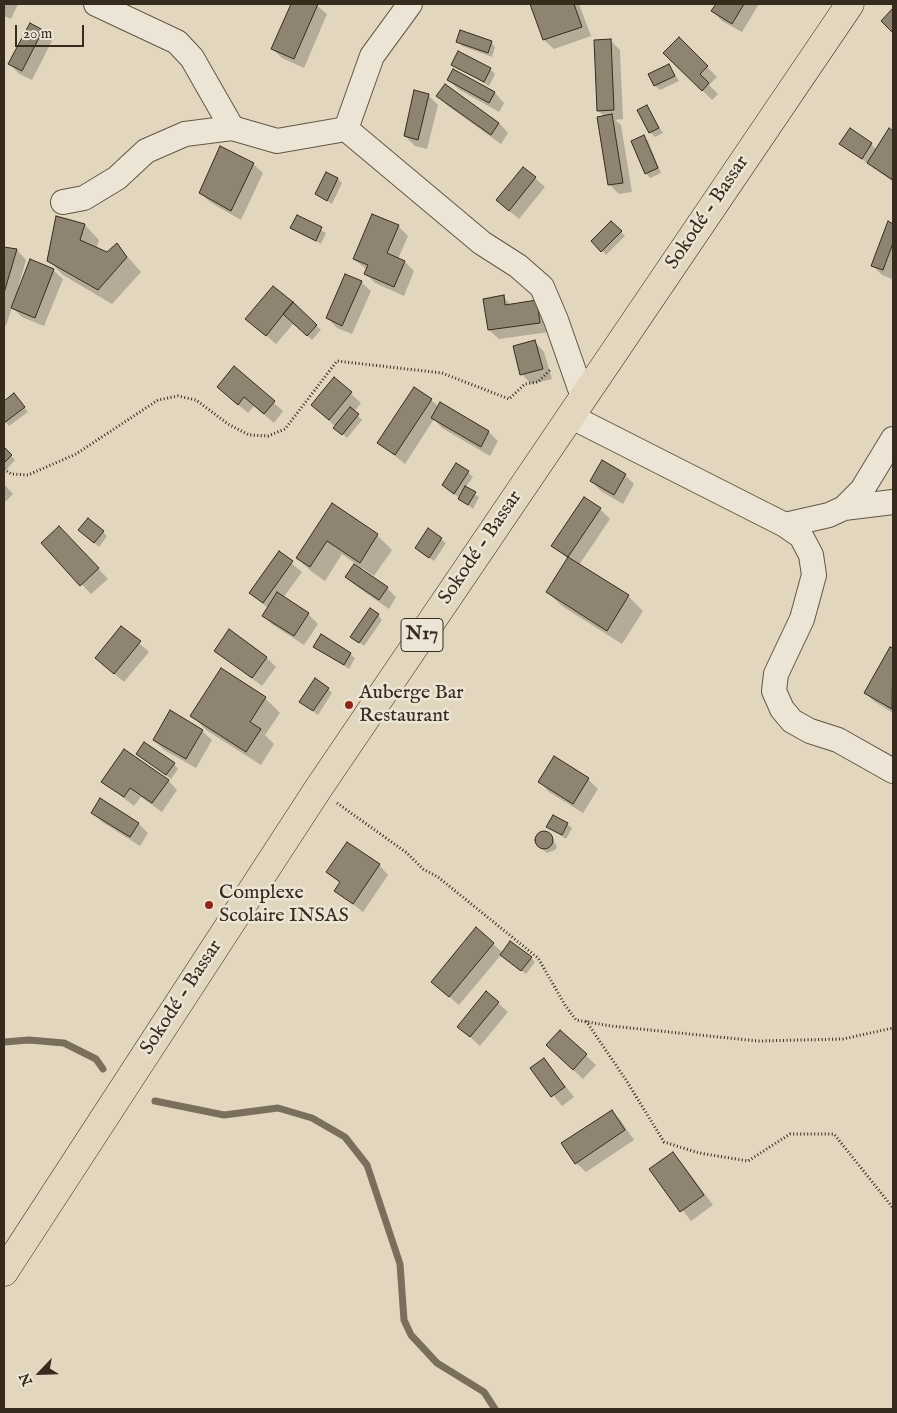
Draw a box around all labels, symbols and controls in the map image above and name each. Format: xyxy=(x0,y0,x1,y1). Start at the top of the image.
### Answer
scale bar xyxy=(18,15,86,47)
text: 20 m xyxy=(23,24,52,43)
street label: Sokodé - Bassar xyxy=(661,152,755,274)
street label: Sokodé - Bassar xyxy=(434,487,528,609)
road number: N17 xyxy=(401,618,443,652)
place label: Auberge Bar Restaurant xyxy=(359,682,464,729)
marker: Auberge Bar Restaurant xyxy=(343,699,355,711)
place label: Complexe Scolaire INSAS xyxy=(219,882,349,929)
marker: Complexe Scolaire INSAS xyxy=(203,899,215,911)
street label: Sokodé - Bassar xyxy=(136,936,228,1060)
north arrow xyxy=(15,1348,65,1398)
text: N xyxy=(16,1370,37,1388)

